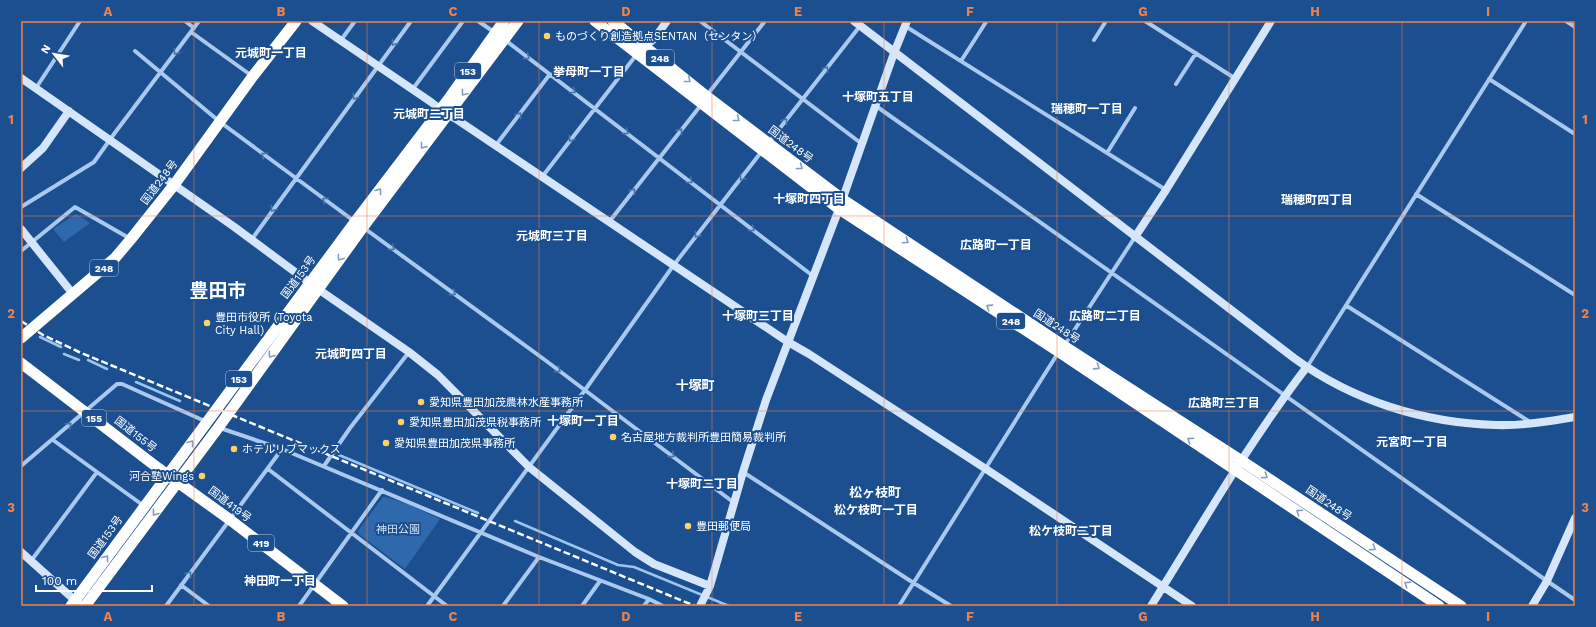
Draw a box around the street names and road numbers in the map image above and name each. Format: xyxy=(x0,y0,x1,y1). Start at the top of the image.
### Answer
road number: 248 xyxy=(646,50,674,66)
road number: 153 xyxy=(455,63,481,79)
street label: 国道248号 xyxy=(766,123,816,165)
street label: 国道248号 xyxy=(138,157,180,207)
street label: 国道153号 xyxy=(278,253,318,301)
road number: 248 xyxy=(90,260,118,276)
street label: 国道248号 xyxy=(1031,307,1082,346)
road number: 248 xyxy=(997,313,1025,329)
road number: 153 xyxy=(226,371,252,387)
road number: 155 xyxy=(82,410,106,426)
street label: 国道155号 xyxy=(112,414,159,455)
street label: 国道248号 xyxy=(1303,483,1354,524)
street label: 国道419号 xyxy=(206,484,254,525)
street label: 国道153号 xyxy=(85,513,125,561)
road number: 419 xyxy=(248,535,274,551)

